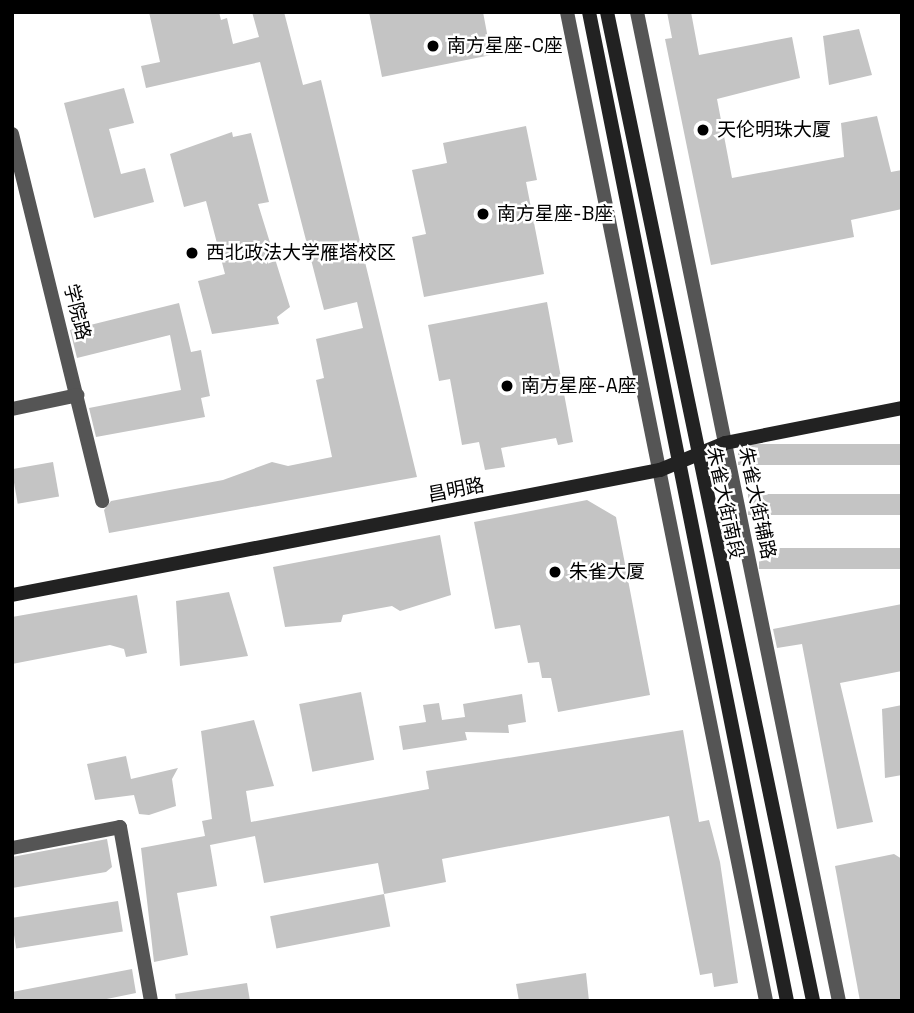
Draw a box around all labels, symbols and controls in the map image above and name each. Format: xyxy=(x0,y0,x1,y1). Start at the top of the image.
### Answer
place label: 南方星座-C座 xyxy=(447,35,563,57)
marker: 南方星座-C座 xyxy=(425,38,441,54)
place label: 天伦明珠大厦 xyxy=(717,119,831,141)
marker: 天伦明珠大厦 xyxy=(695,122,711,138)
place label: 南方星座-B座 xyxy=(497,203,613,225)
marker: 南方星座-B座 xyxy=(475,206,491,222)
place label: 西北政法大学雁塔校区 xyxy=(206,242,396,264)
marker: 西北政法大学雁塔校区 xyxy=(184,245,200,261)
street label: 学院路 xyxy=(59,282,95,342)
place label: 南方星座-A座 xyxy=(521,375,636,397)
marker: 南方星座-A座 xyxy=(499,378,515,394)
street label: 朱雀大街南段 xyxy=(702,445,748,561)
street label: 朱雀大街辅路 xyxy=(734,445,780,561)
street label: 昌明路 xyxy=(426,473,486,507)
place label: 朱雀大厦 xyxy=(569,561,645,583)
marker: 朱雀大厦 xyxy=(547,564,563,580)

